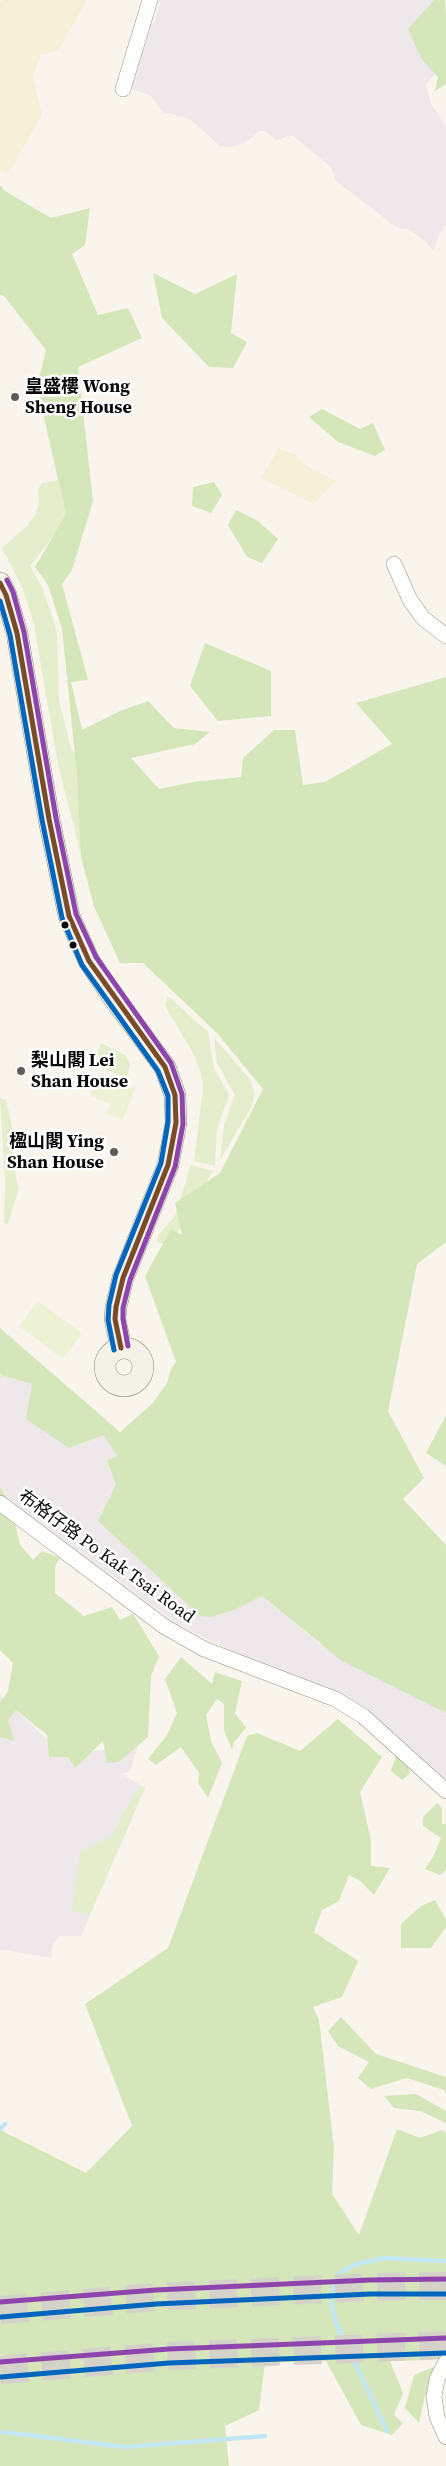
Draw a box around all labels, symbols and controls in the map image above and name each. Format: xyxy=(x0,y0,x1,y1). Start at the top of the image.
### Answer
place label: 皇盛樓 Wong Sheng House xyxy=(25,376,132,418)
marker: 皇盛樓 Wong Sheng House xyxy=(9,391,21,403)
unlabelled marker xyxy=(60,920,70,930)
unlabelled marker xyxy=(68,940,78,950)
place label: 梨山閣 Lei Shan House xyxy=(31,1050,128,1092)
marker: 梨山閣 Lei Shan House xyxy=(15,1065,27,1077)
place label: 楹山閣 Ying Shan House xyxy=(7,1131,104,1174)
marker: 楹山閣 Ying Shan House xyxy=(108,1146,120,1158)
street label: 布格仔路 Po Kak Tsai Road xyxy=(14,1486,198,1628)

